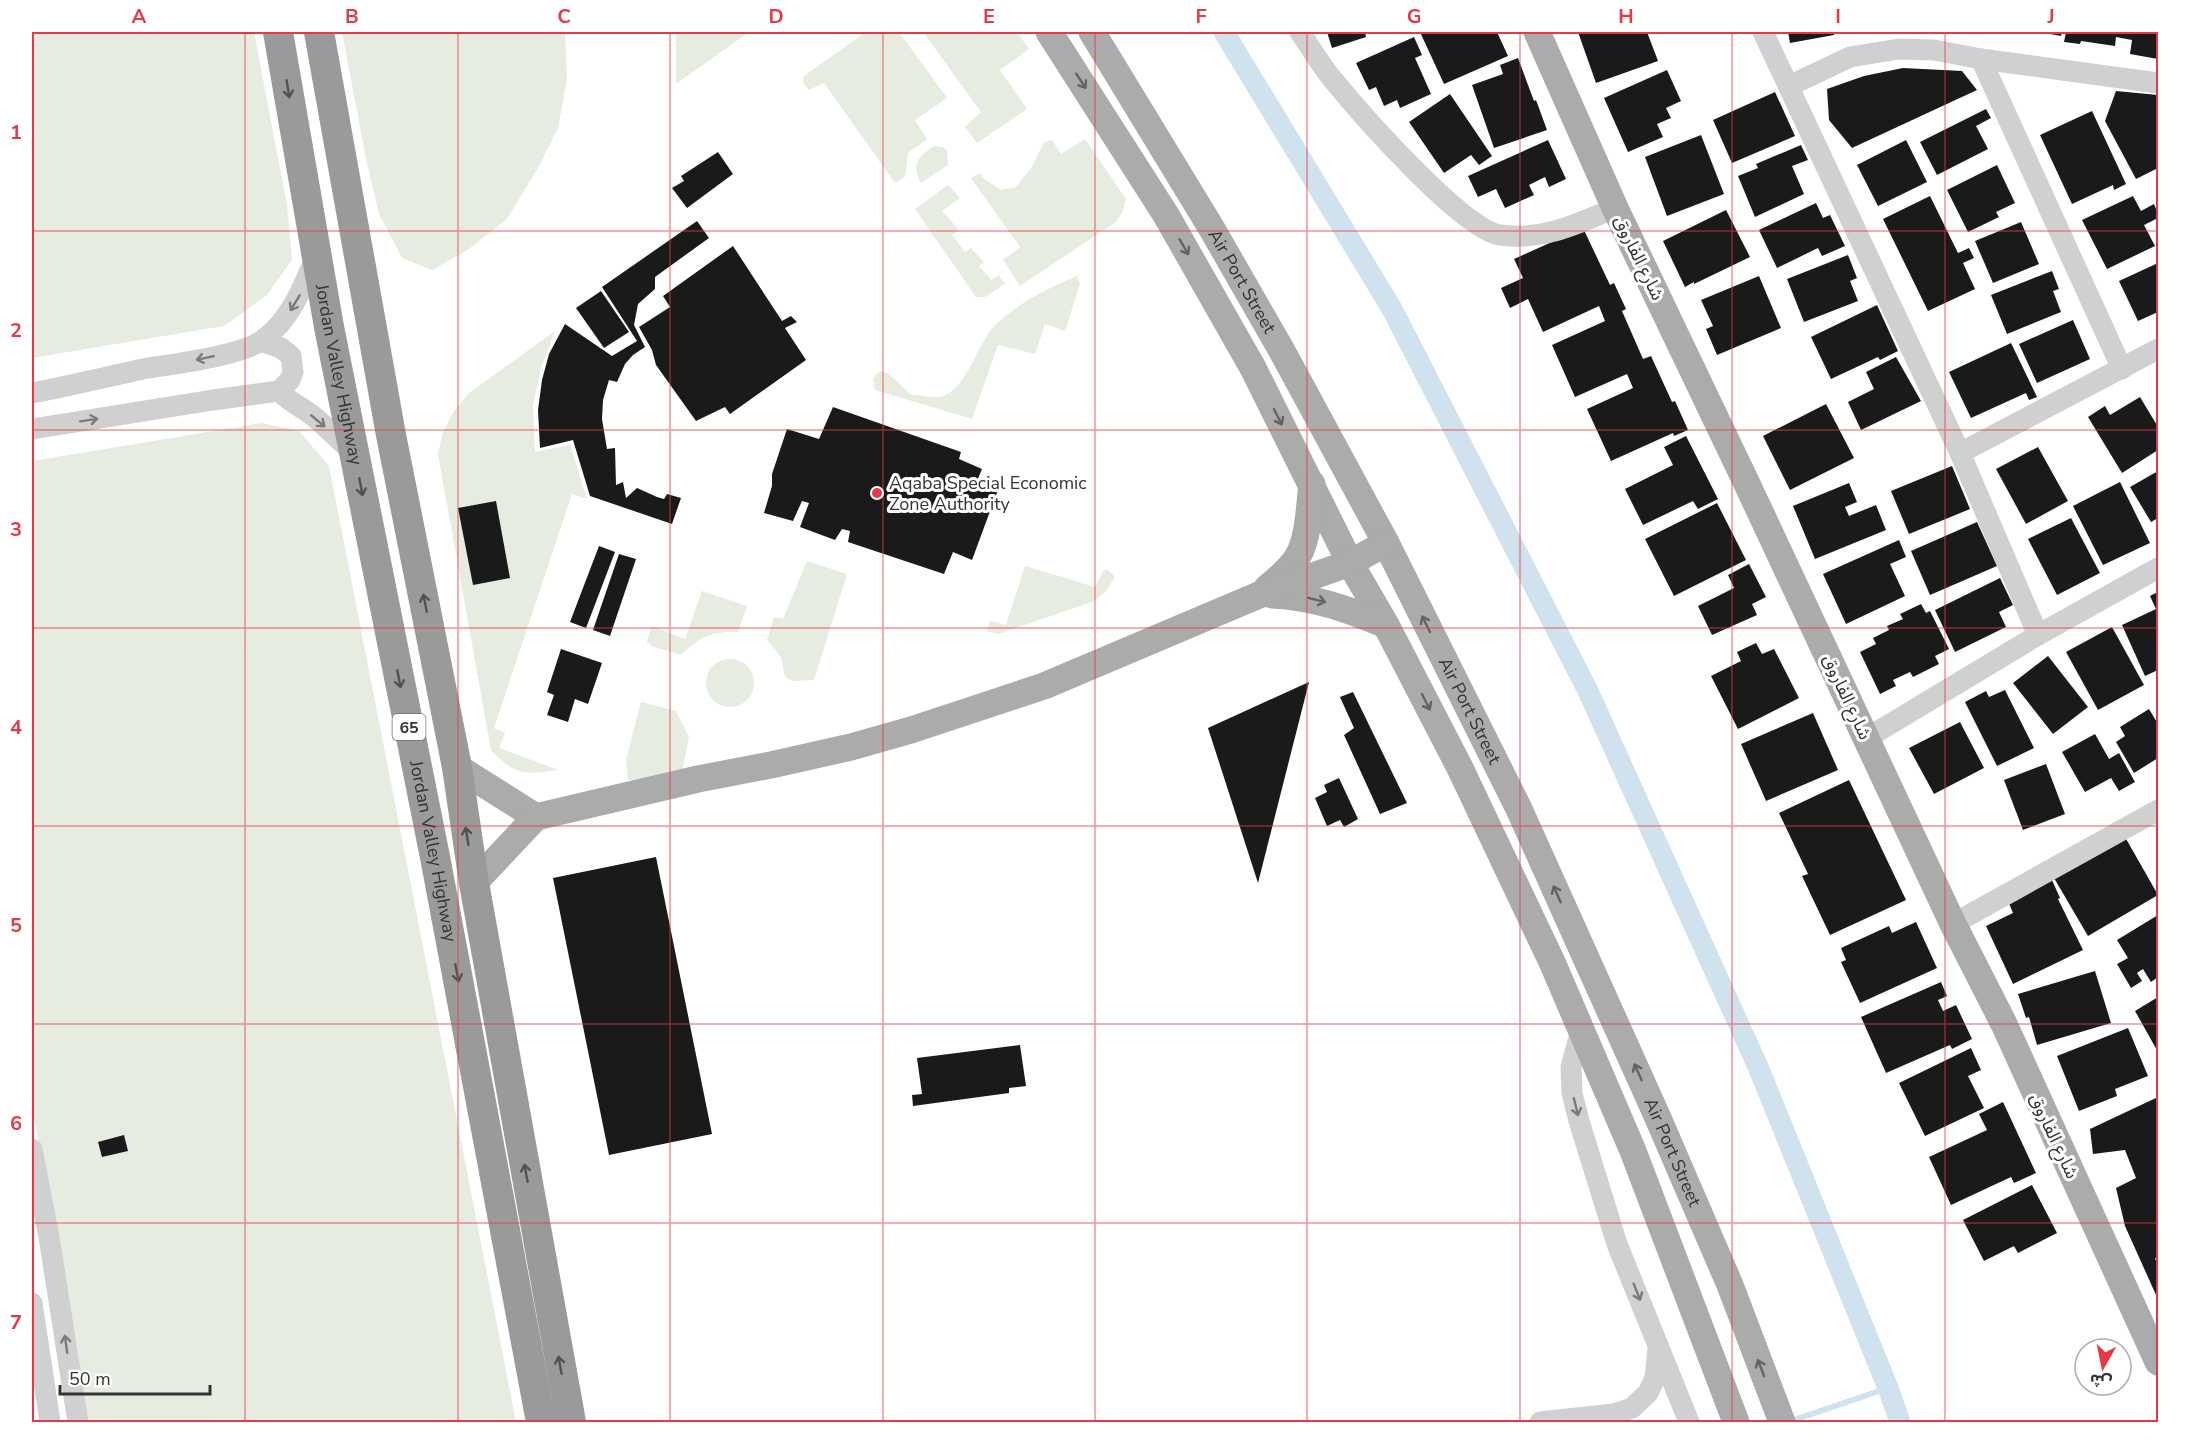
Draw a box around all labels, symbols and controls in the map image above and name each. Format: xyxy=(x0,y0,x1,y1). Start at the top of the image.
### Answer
text: A xyxy=(132,3,147,30)
text: B xyxy=(345,3,359,30)
text: C xyxy=(557,3,571,30)
text: D xyxy=(768,3,784,30)
text: E xyxy=(983,3,995,30)
text: F xyxy=(1195,3,1207,30)
text: G xyxy=(1407,3,1421,30)
text: H xyxy=(1618,3,1634,30)
text: I xyxy=(1835,3,1841,30)
text: J xyxy=(2046,3,2055,30)
one-way arrow xyxy=(1075,72,1087,89)
one-way arrow xyxy=(283,79,294,98)
text: 1 xyxy=(10,119,22,146)
street label: شارع الفاروق xyxy=(1606,212,1670,305)
street label: Air Port Street xyxy=(1203,225,1282,338)
one-way arrow xyxy=(1178,238,1190,255)
street label: Jordan Valley Highway xyxy=(310,281,369,468)
one-way arrow xyxy=(288,294,300,311)
text: 2 xyxy=(10,317,22,344)
one-way arrow xyxy=(196,352,215,364)
one-way arrow xyxy=(1272,408,1284,425)
one-way arrow xyxy=(79,414,99,425)
one-way arrow xyxy=(310,414,325,428)
place label: Aqaba Special Economic Zone Authority xyxy=(889,471,1087,516)
one-way arrow xyxy=(356,477,367,497)
marker: Aqaba Special Economic Zone Authority xyxy=(870,486,884,500)
text: 3 xyxy=(10,516,22,543)
one-way arrow xyxy=(419,594,430,613)
one-way arrow xyxy=(1307,595,1326,607)
one-way arrow xyxy=(1420,616,1432,634)
street label: شارع الفاروق xyxy=(1815,651,1877,744)
street label: Air Port Street xyxy=(1433,653,1507,769)
one-way arrow xyxy=(394,668,405,688)
one-way arrow xyxy=(1420,693,1432,710)
text: 4 xyxy=(10,714,22,741)
road number: 65 xyxy=(392,714,426,740)
street label: Jordan Valley Highway xyxy=(404,758,463,945)
one-way arrow xyxy=(462,827,473,846)
one-way arrow xyxy=(1551,886,1562,904)
text: 5 xyxy=(10,912,22,939)
one-way arrow xyxy=(452,963,463,982)
one-way arrow xyxy=(1632,1063,1643,1081)
street label: شارع الفاروق xyxy=(2022,1090,2084,1183)
street label: Air Port Street xyxy=(1638,1094,1707,1211)
one-way arrow xyxy=(1571,1098,1583,1117)
text: 6 xyxy=(10,1110,22,1137)
one-way arrow xyxy=(520,1164,531,1183)
one-way arrow xyxy=(1632,1283,1643,1301)
text: 7 xyxy=(10,1309,22,1336)
one-way arrow xyxy=(61,1334,72,1354)
north arrow xyxy=(2073,1337,2133,1397)
one-way arrow xyxy=(554,1356,565,1375)
scale bar xyxy=(60,1358,210,1396)
one-way arrow xyxy=(1755,1359,1766,1378)
text: 50 m xyxy=(69,1367,111,1391)
text: ش xyxy=(2088,1368,2113,1393)

